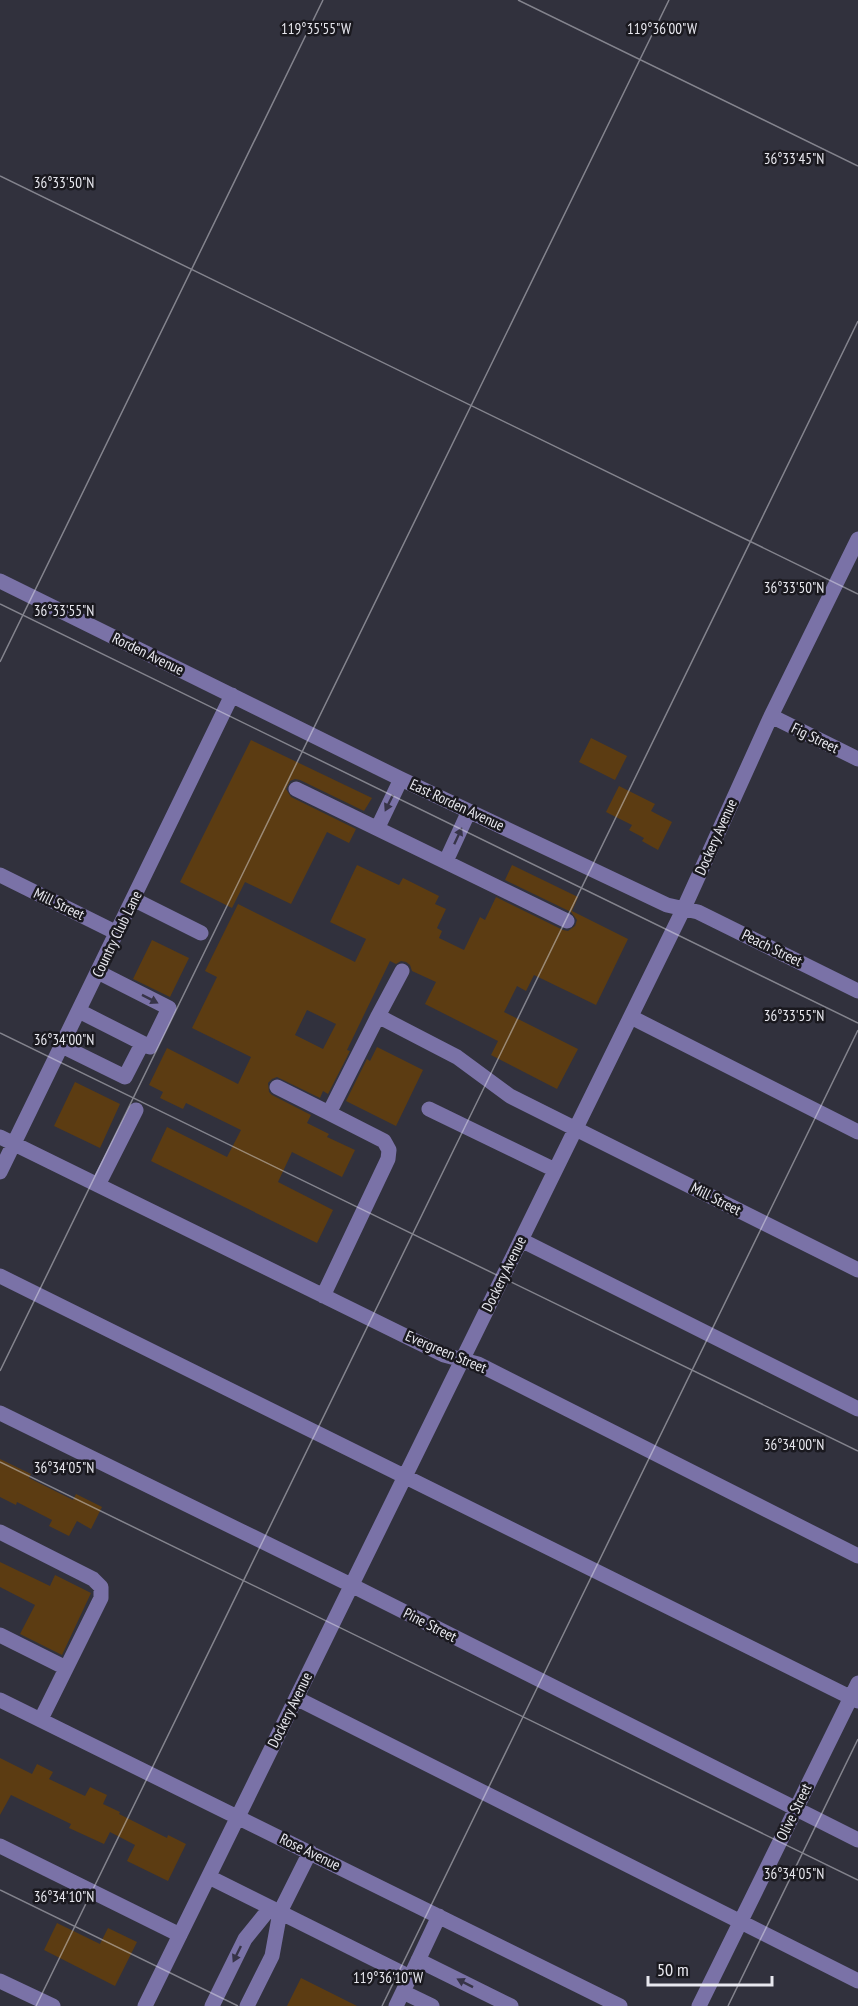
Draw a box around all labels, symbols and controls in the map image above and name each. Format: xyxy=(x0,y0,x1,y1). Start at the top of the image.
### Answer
text: 119°35'55"W xyxy=(281,19,351,38)
text: 119°36'00"W xyxy=(627,19,697,38)
text: 36°33'45"N xyxy=(764,149,824,168)
text: 36°33'50"N xyxy=(34,173,94,192)
text: 36°33'50"N xyxy=(764,578,824,597)
text: 36°33'55"N xyxy=(34,601,94,620)
street label: Rorden Avenue xyxy=(109,628,187,679)
street label: Fig Street xyxy=(789,718,842,757)
street label: East Rorden Avenue xyxy=(407,774,507,835)
one-way arrow xyxy=(385,795,394,812)
street label: Dockery Avenue xyxy=(690,796,741,878)
one-way arrow xyxy=(453,828,462,845)
street label: Mill Street xyxy=(31,883,88,924)
street label: Country Club Lane xyxy=(87,887,146,980)
street label: Peach Street xyxy=(739,925,805,970)
one-way arrow xyxy=(142,994,159,1004)
text: 36°33'55"N xyxy=(764,1006,824,1025)
text: 36°34'00"N xyxy=(34,1030,94,1049)
street label: Mill Street xyxy=(688,1178,745,1219)
street label: Dockery Avenue xyxy=(477,1233,530,1315)
street label: Evergreen Street xyxy=(403,1326,490,1377)
text: 36°34'00"N xyxy=(764,1435,824,1454)
text: 36°34'05"N xyxy=(34,1458,94,1477)
street label: Pine Street xyxy=(401,1603,460,1646)
street label: Dockery Avenue xyxy=(263,1669,316,1751)
street label: Olive Street xyxy=(772,1780,816,1843)
street label: Rose Avenue xyxy=(277,1829,344,1874)
text: 36°34'05"N xyxy=(764,1864,824,1883)
text: 36°34'10"N xyxy=(34,1887,94,1906)
one-way arrow xyxy=(233,1946,242,1963)
scale bar xyxy=(648,1949,772,1987)
text: 50 m xyxy=(657,1958,689,1981)
text: 119°36'10"W xyxy=(353,1968,423,1987)
one-way arrow xyxy=(456,1978,473,1988)

